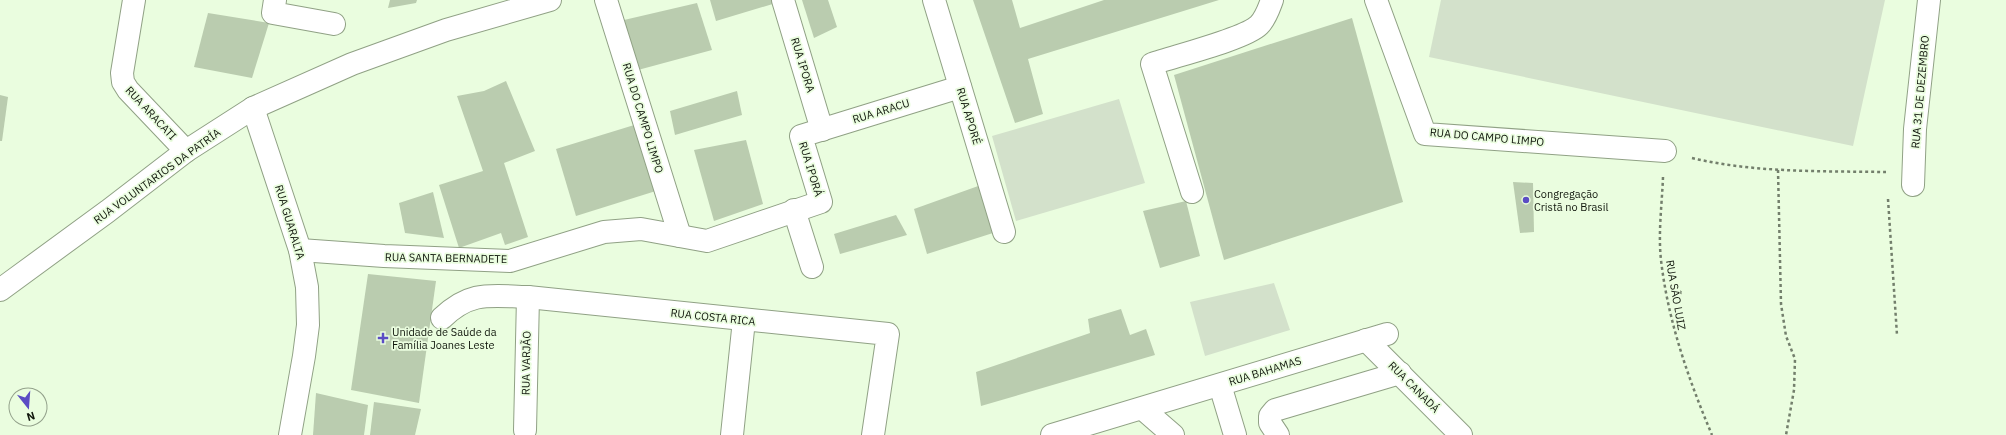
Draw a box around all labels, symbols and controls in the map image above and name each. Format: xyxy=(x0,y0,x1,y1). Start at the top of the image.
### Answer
street label: RUA 31 DE DEZEMBRO xyxy=(1908,35,1932,149)
street label: RUA IPORA xyxy=(788,36,818,94)
street label: RUA DO CAMPO LIMPO xyxy=(620,61,667,175)
street label: RUA ARACATI xyxy=(122,83,180,143)
street label: RUA APORÉ xyxy=(954,86,984,146)
street label: RUA ARACU xyxy=(851,96,911,126)
street label: RUA VOLUNTARIOS DA PATRÍA xyxy=(91,125,223,227)
street label: RUA DO CAMPO LIMPO xyxy=(1429,125,1545,149)
street label: RUA IPORÁ xyxy=(796,140,826,198)
street label: RUA GUARALTA xyxy=(272,183,308,261)
place label: Congregação Cristã no Brasil xyxy=(1534,187,1608,214)
marker: Congregação Cristã no Brasil xyxy=(1521,195,1531,205)
street label: RUA SANTA BERNADETE xyxy=(385,250,507,266)
street label: RUA SÃO LUIZ xyxy=(1663,259,1689,331)
street label: RUA COSTA RICA xyxy=(670,306,756,328)
place label: Unidade de Saúde da Família Joanes Leste xyxy=(392,325,497,352)
street label: RUA VARJÃO xyxy=(518,331,534,395)
marker: Unidade de Saúde da Família Joanes Leste xyxy=(377,332,389,344)
street label: RUA BAHAMAS xyxy=(1227,353,1303,389)
street label: RUA CANADÁ xyxy=(1385,358,1443,416)
north arrow xyxy=(8,387,48,427)
text: N xyxy=(25,409,37,424)

